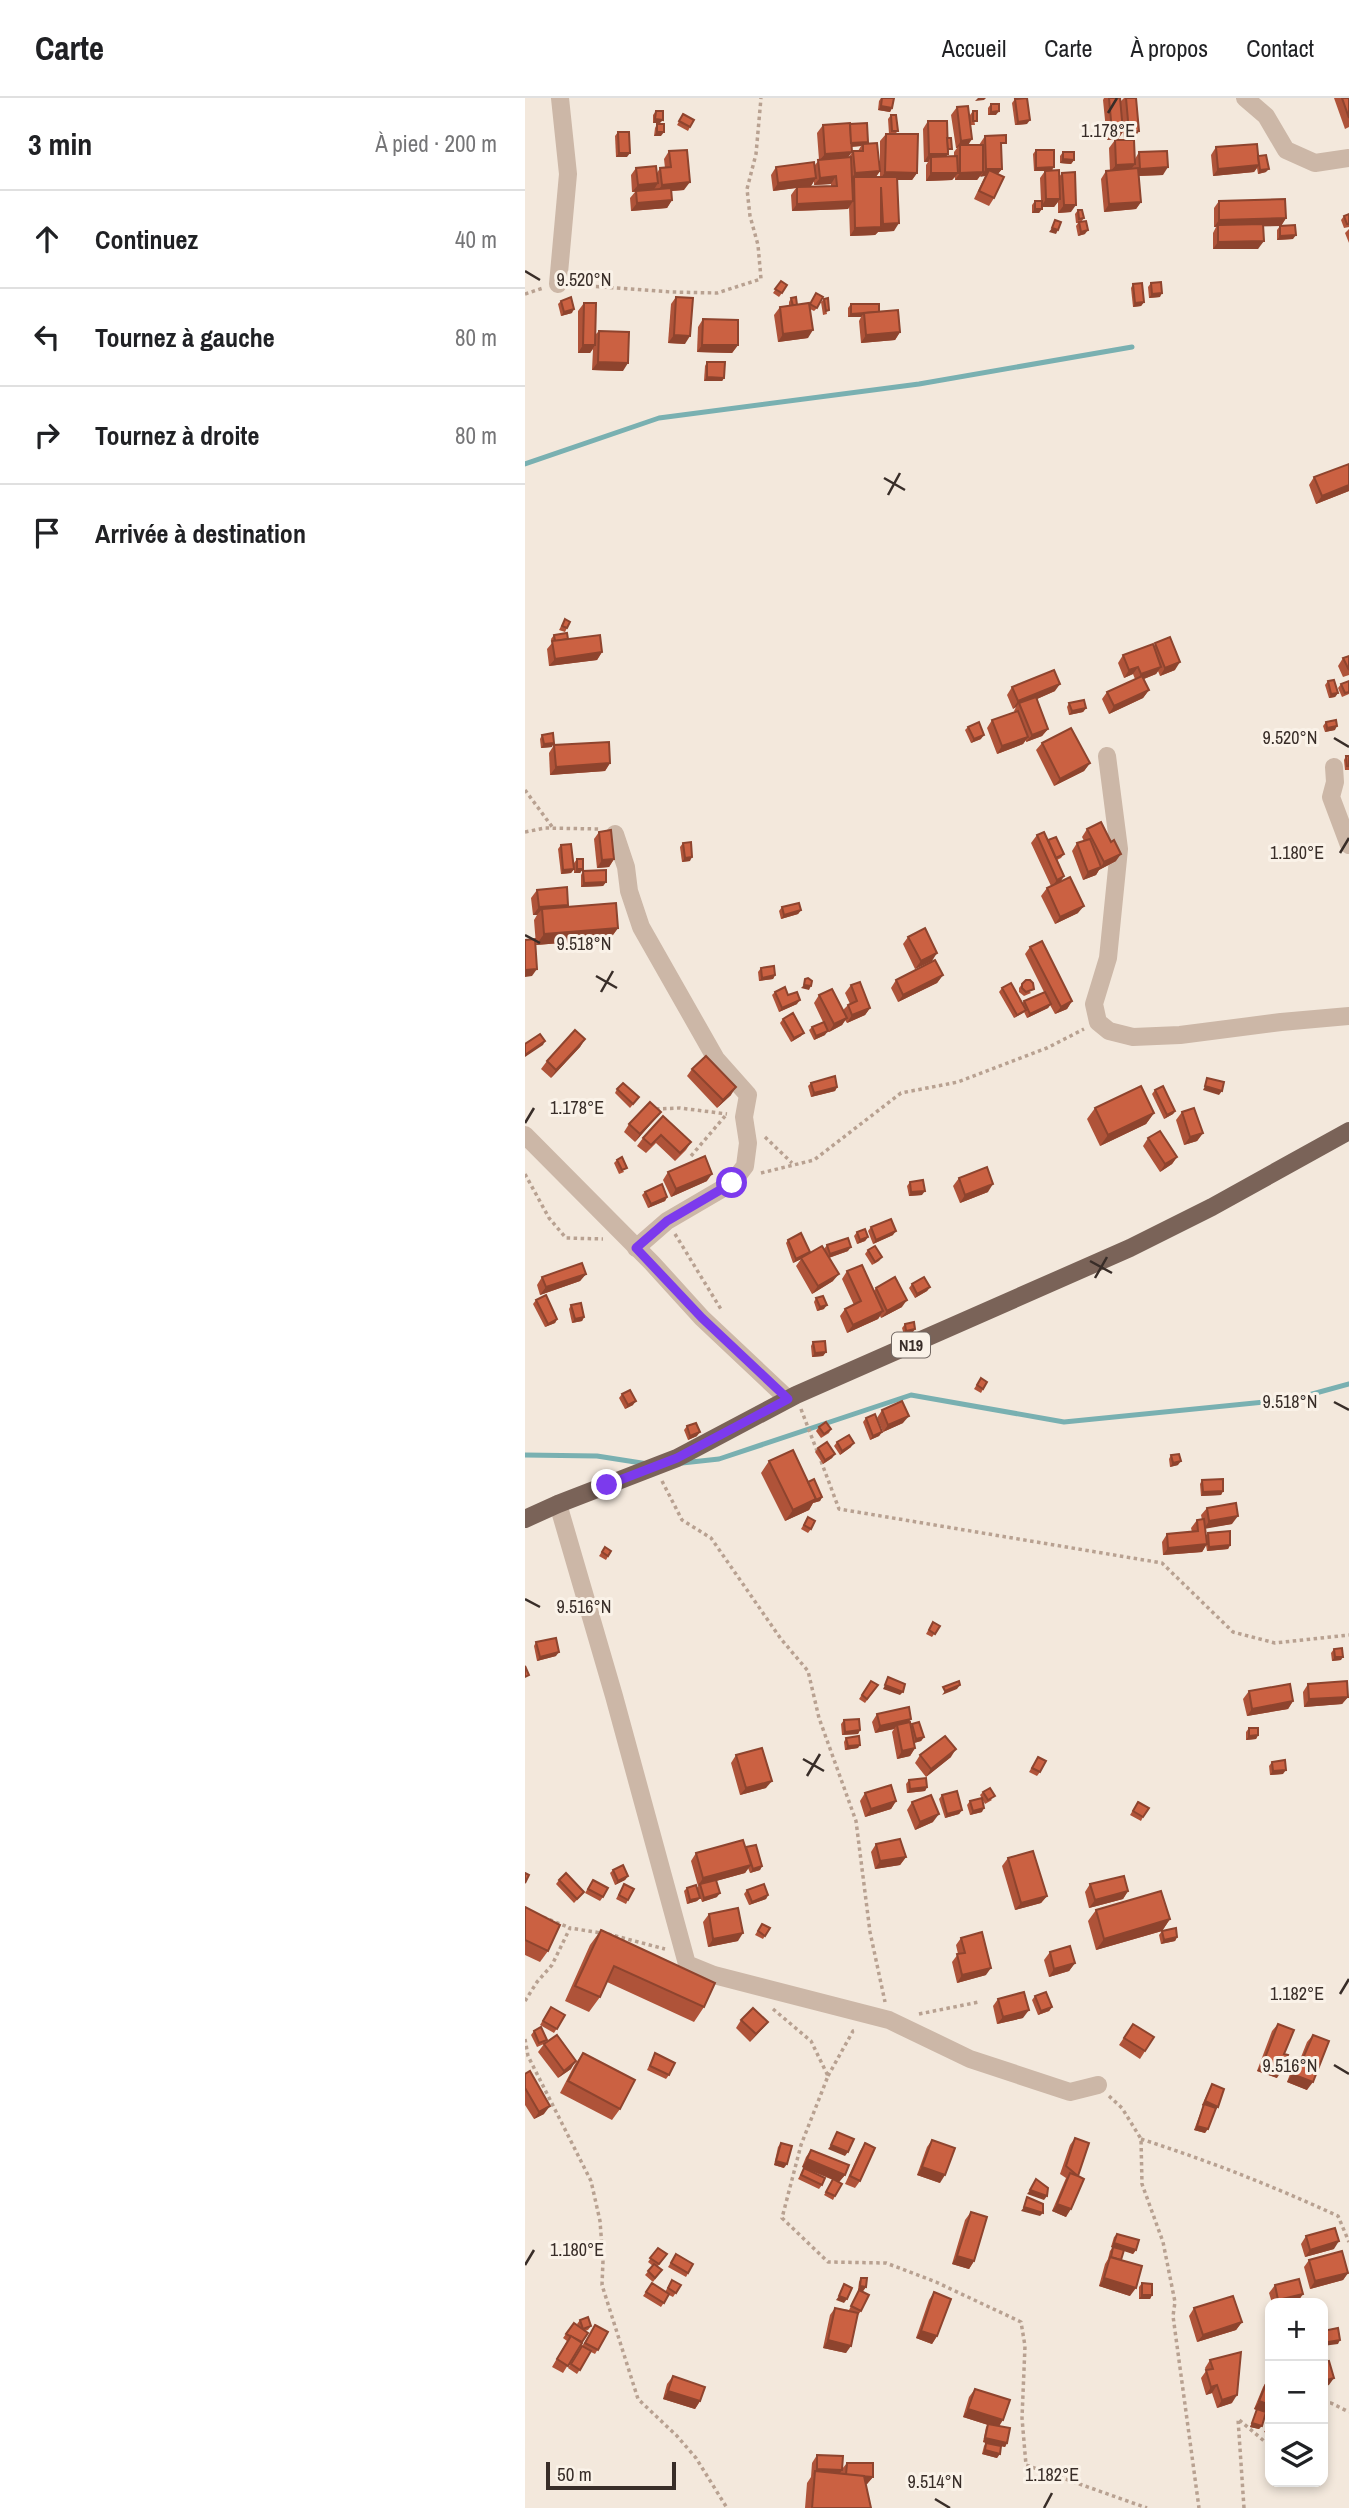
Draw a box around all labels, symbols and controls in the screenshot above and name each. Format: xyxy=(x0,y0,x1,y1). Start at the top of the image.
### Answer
text: Carte xyxy=(35,26,104,70)
text: Accueil xyxy=(942,32,1006,64)
text: Carte xyxy=(1044,32,1092,64)
text: À propos xyxy=(1130,32,1208,64)
text: Contact xyxy=(1246,32,1314,64)
text: 1.178°E xyxy=(1081,118,1135,143)
text: 3 min xyxy=(28,124,92,164)
text: À pied · 200 m xyxy=(375,128,497,159)
icon: ahead xyxy=(28,220,66,258)
text: Continuez xyxy=(95,222,198,257)
text: 40 m xyxy=(455,224,497,255)
text: 9.520°N xyxy=(557,267,611,292)
icon: left xyxy=(28,318,66,356)
text: Tournez à gauche xyxy=(95,320,275,355)
text: 80 m xyxy=(455,322,497,353)
icon: right xyxy=(28,416,66,454)
text: Tournez à droite xyxy=(95,418,259,453)
text: 80 m xyxy=(455,420,497,451)
icon: arrive xyxy=(28,514,66,552)
text: Arrivée à destination xyxy=(95,516,306,551)
text: 9.520°N xyxy=(1263,725,1317,750)
text: 1.180°E xyxy=(1270,840,1324,865)
text: 9.518°N xyxy=(557,931,611,956)
text: 1.178°E xyxy=(550,1095,604,1120)
route start xyxy=(716,1167,747,1198)
road number: N19 xyxy=(892,1332,930,1358)
text: 9.518°N xyxy=(1263,1389,1317,1414)
route end xyxy=(591,1469,622,1500)
text: 9.516°N xyxy=(557,1594,611,1619)
text: 1.182°E xyxy=(1270,1981,1324,2006)
text: 9.516°N xyxy=(1263,2053,1317,2078)
text: 1.180°E xyxy=(550,2237,604,2262)
map controls xyxy=(1265,2298,1328,2487)
button: + xyxy=(1265,2298,1328,2361)
button: − xyxy=(1265,2361,1328,2424)
button: layers xyxy=(1265,2424,1328,2487)
scale bar xyxy=(546,2459,675,2491)
text: 50 m xyxy=(557,2461,592,2487)
text: 1.182°E xyxy=(1025,2462,1079,2487)
text: 9.514°N xyxy=(908,2469,962,2494)

